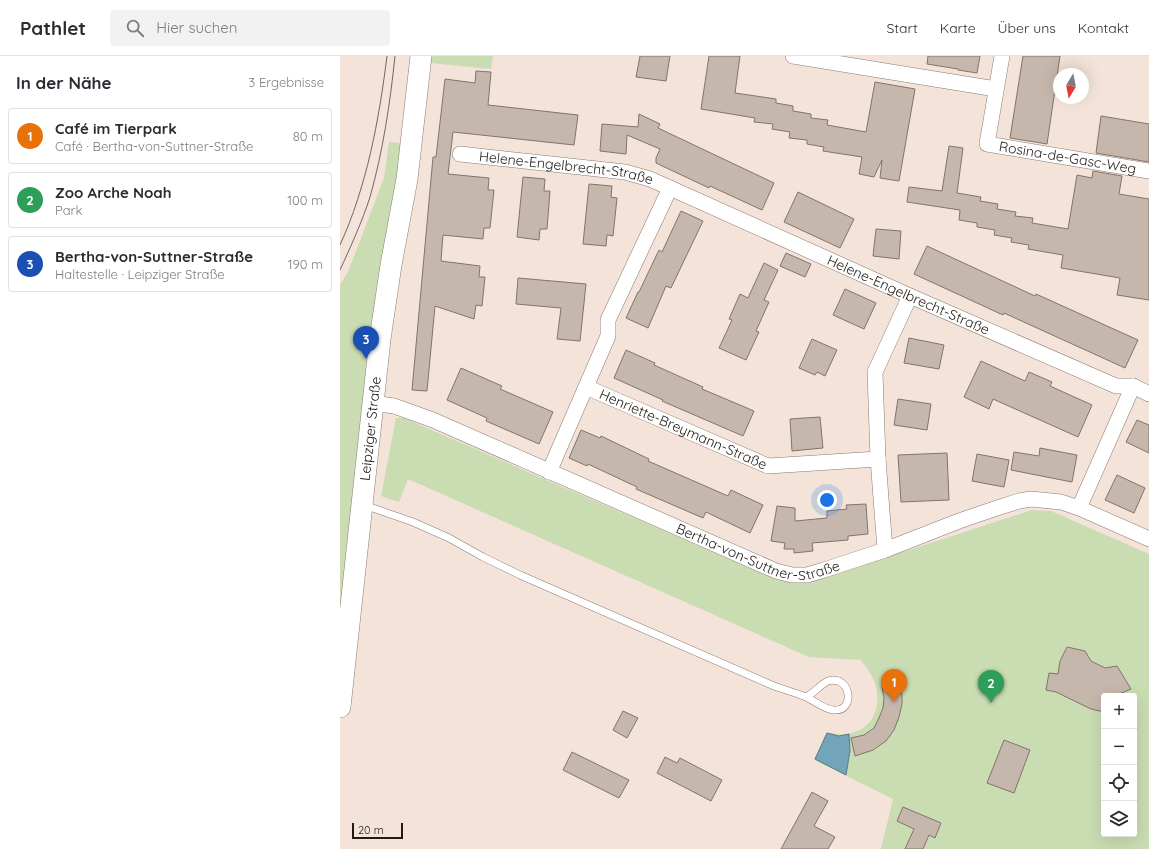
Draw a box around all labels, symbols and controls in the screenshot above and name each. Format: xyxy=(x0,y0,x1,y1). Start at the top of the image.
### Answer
search box xyxy=(110,10,390,46)
text: Pathlet xyxy=(20,16,86,40)
icon: search xyxy=(124,17,146,39)
text: Hier suchen xyxy=(156,18,238,37)
text: Start xyxy=(886,19,918,37)
text: Karte xyxy=(940,19,976,37)
text: Über uns xyxy=(998,19,1056,37)
text: Kontakt xyxy=(1078,19,1129,37)
north arrow xyxy=(1053,68,1089,104)
text: In der Nähe xyxy=(16,72,112,93)
text: 3 Ergebnisse xyxy=(249,74,324,90)
text: Café im Tierpark xyxy=(55,119,177,138)
text: 1 xyxy=(27,128,33,144)
text: 80 m xyxy=(293,128,323,144)
street label: Rosina-de-Gasc-Weg xyxy=(998,137,1138,178)
text: Café · Bertha-von-Suttner-Straße xyxy=(55,138,253,154)
street label: Helene-Engelbrecht-Straße xyxy=(478,147,655,188)
text: Zoo Arche Noah xyxy=(55,183,172,202)
text: 2 xyxy=(26,192,34,208)
text: 100 m xyxy=(287,192,323,208)
text: Park xyxy=(55,202,83,218)
text: Bertha-von-Suttner-Straße xyxy=(55,247,253,266)
street label: Helene-Engelbrecht-Straße xyxy=(824,251,992,339)
text: 3 xyxy=(27,256,33,272)
text: 190 m xyxy=(288,256,323,272)
text: Haltestelle · Leipziger Straße xyxy=(55,266,225,282)
pin: 3 xyxy=(353,326,379,359)
street label: Leipziger Straße xyxy=(356,375,385,482)
street label: Henriette-Breymann-Straße xyxy=(597,385,770,474)
your location xyxy=(817,490,837,510)
street label: Bertha-von-Suttner-Straße xyxy=(673,519,842,584)
pin: 1 xyxy=(881,669,907,702)
pin: 2 xyxy=(978,670,1004,703)
map controls xyxy=(1101,693,1137,837)
button: + xyxy=(1101,693,1137,729)
button: − xyxy=(1101,729,1137,765)
button: locate xyxy=(1101,765,1137,801)
button: layers xyxy=(1101,801,1137,837)
scale bar xyxy=(352,821,403,840)
text: 20 m xyxy=(358,823,384,837)

